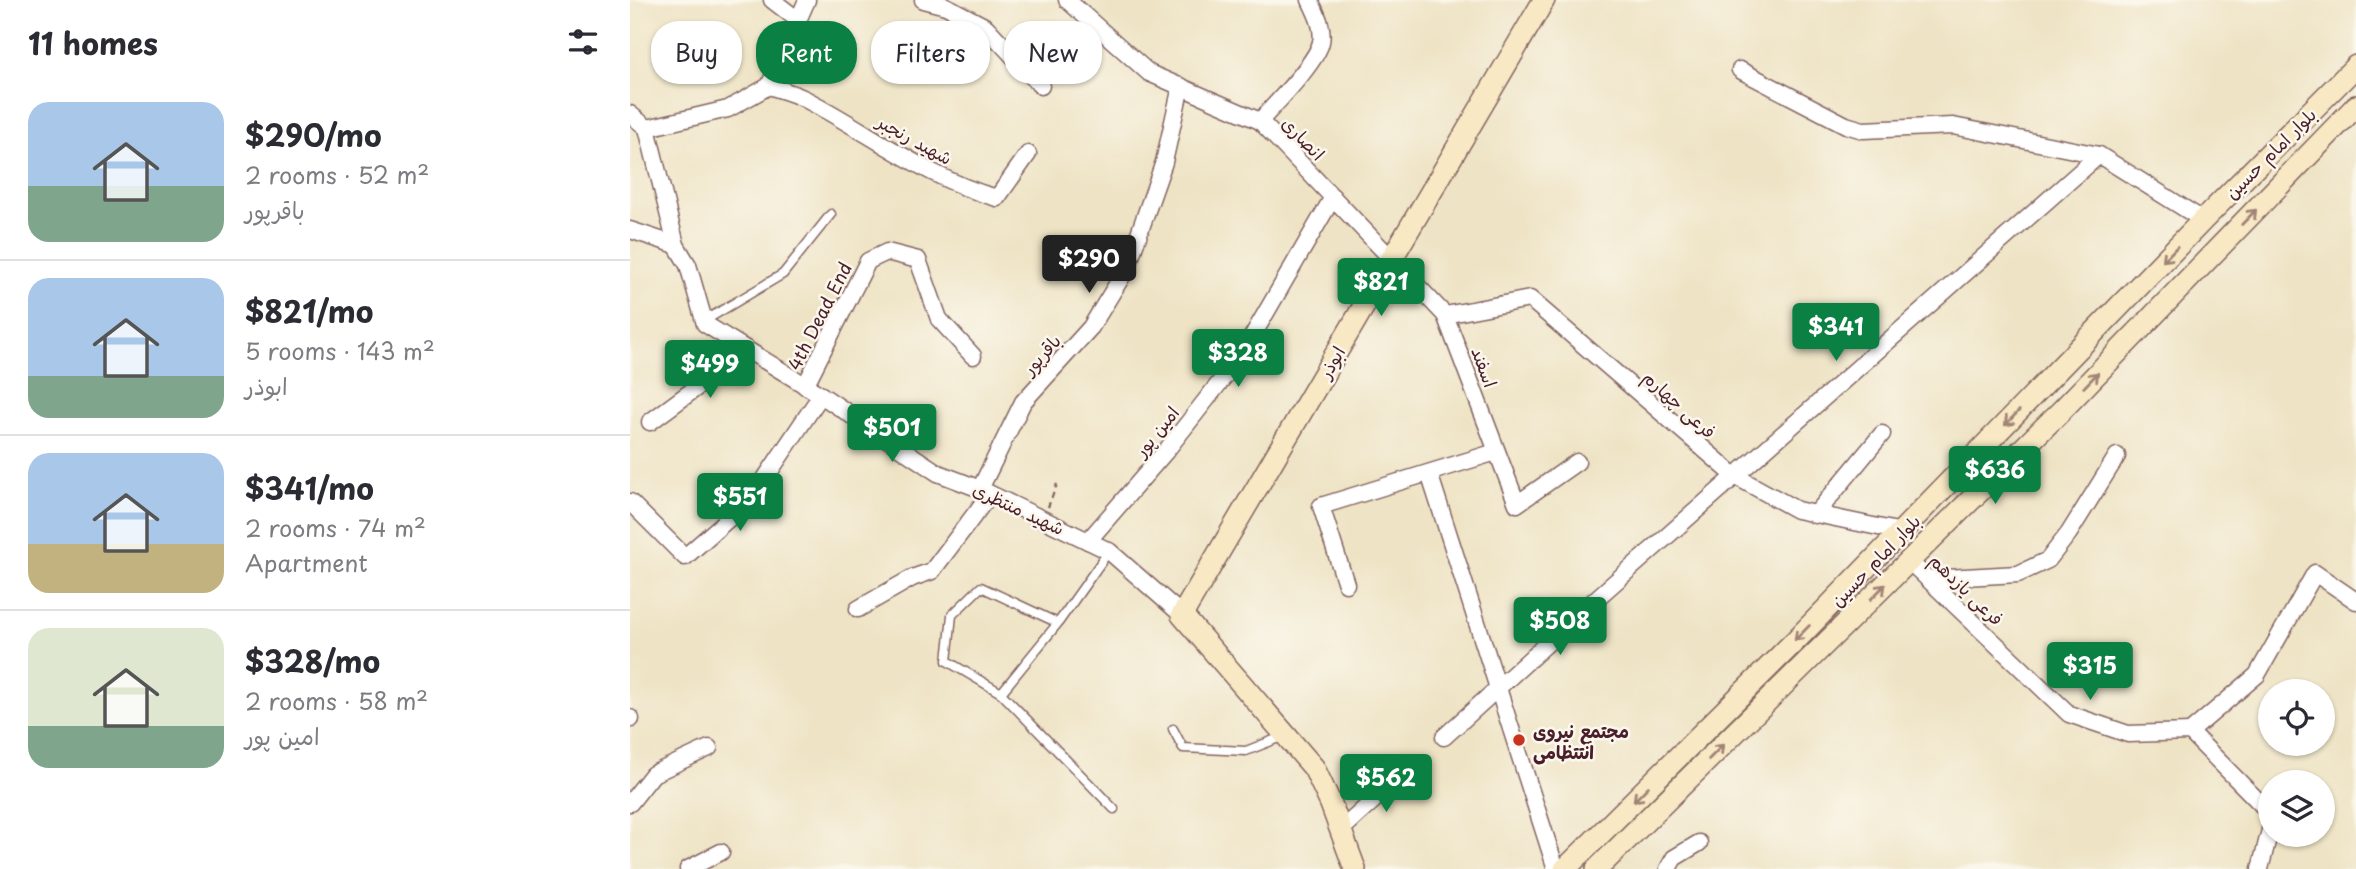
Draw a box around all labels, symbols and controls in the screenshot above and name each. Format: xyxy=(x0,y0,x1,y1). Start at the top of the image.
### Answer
text: 11 homes xyxy=(28,20,158,65)
chip: Buy xyxy=(651,21,742,84)
chip: Rent xyxy=(756,21,857,84)
chip: Filters xyxy=(871,21,990,84)
chip: New xyxy=(1004,21,1102,84)
icon: filters xyxy=(564,23,602,61)
street label: بلوار امام حسین xyxy=(2218,101,2323,206)
street label: شهید رنجبر xyxy=(871,106,958,171)
street label: انصاری xyxy=(1276,110,1332,166)
text: $290/mo xyxy=(245,112,382,157)
icon: home xyxy=(84,130,168,214)
text: 2 rooms · 52 m² xyxy=(245,157,429,192)
text: باقرپور xyxy=(245,192,305,227)
one-way arrow xyxy=(2241,209,2258,226)
pin: $290 xyxy=(1048,236,1130,295)
text: $290 xyxy=(1058,240,1120,275)
one-way arrow xyxy=(2161,245,2178,262)
street label: 4th Dead End xyxy=(780,257,858,375)
pin: $821 xyxy=(1340,258,1422,318)
text: $821 xyxy=(1354,263,1408,298)
text: $821/mo xyxy=(245,288,373,333)
pin: $341 xyxy=(1795,304,1877,363)
icon: home xyxy=(84,306,168,390)
text: $341 xyxy=(1808,308,1864,343)
street label: باقرپور xyxy=(1014,328,1067,382)
pin: $328 xyxy=(1197,330,1279,389)
text: 5 rooms · 143 m² xyxy=(245,333,435,368)
text: $328 xyxy=(1208,334,1268,369)
pin: $499 xyxy=(669,340,751,400)
street label: ابوذر xyxy=(1310,341,1351,385)
street label: اسفند xyxy=(1465,343,1505,391)
text: $499 xyxy=(681,345,739,380)
street label: فرعی چهارم xyxy=(1636,364,1723,446)
text: ابوذر xyxy=(245,368,288,403)
one-way arrow xyxy=(2083,372,2100,389)
street label: امین پور xyxy=(1126,400,1185,464)
pin: $501 xyxy=(851,405,933,464)
text: $501 xyxy=(863,409,921,444)
one-way arrow xyxy=(2004,409,2021,426)
pin: $636 xyxy=(1954,447,2036,506)
text: $636 xyxy=(1965,451,2025,486)
text: $341/mo xyxy=(245,465,374,510)
pin: $551 xyxy=(699,474,781,533)
street label: شهید منتظری xyxy=(969,475,1069,541)
text: $551 xyxy=(713,478,767,513)
icon: home xyxy=(84,481,168,565)
street label: بلوار امام حسین xyxy=(1824,508,1928,614)
text: 2 rooms · 74 m² xyxy=(245,510,426,545)
text: Apartment xyxy=(245,545,368,580)
street label: فرعی یازدهم xyxy=(1922,547,2010,633)
one-way arrow xyxy=(1869,584,1886,601)
pin: $508 xyxy=(1519,598,1601,657)
text: $508 xyxy=(1530,602,1590,637)
one-way arrow xyxy=(1794,625,1811,642)
text: $328/mo xyxy=(245,638,380,683)
pin: $315 xyxy=(2049,642,2131,702)
text: $315 xyxy=(2063,647,2117,682)
icon: home xyxy=(84,656,168,740)
map controls xyxy=(2258,679,2335,847)
button: locate xyxy=(2258,679,2335,756)
text: 2 rooms · 58 m² xyxy=(245,683,428,718)
place label: مجتمع نیروی انتتظامی xyxy=(1533,717,1629,765)
text: امین پور xyxy=(245,718,320,753)
marker: مجتمع نیروی انتتظامی xyxy=(1511,732,1527,748)
one-way arrow xyxy=(1707,744,1724,761)
pin: $562 xyxy=(1345,754,1427,814)
text: $562 xyxy=(1356,759,1416,794)
button: layers xyxy=(2258,770,2335,847)
one-way arrow xyxy=(1633,785,1650,802)

